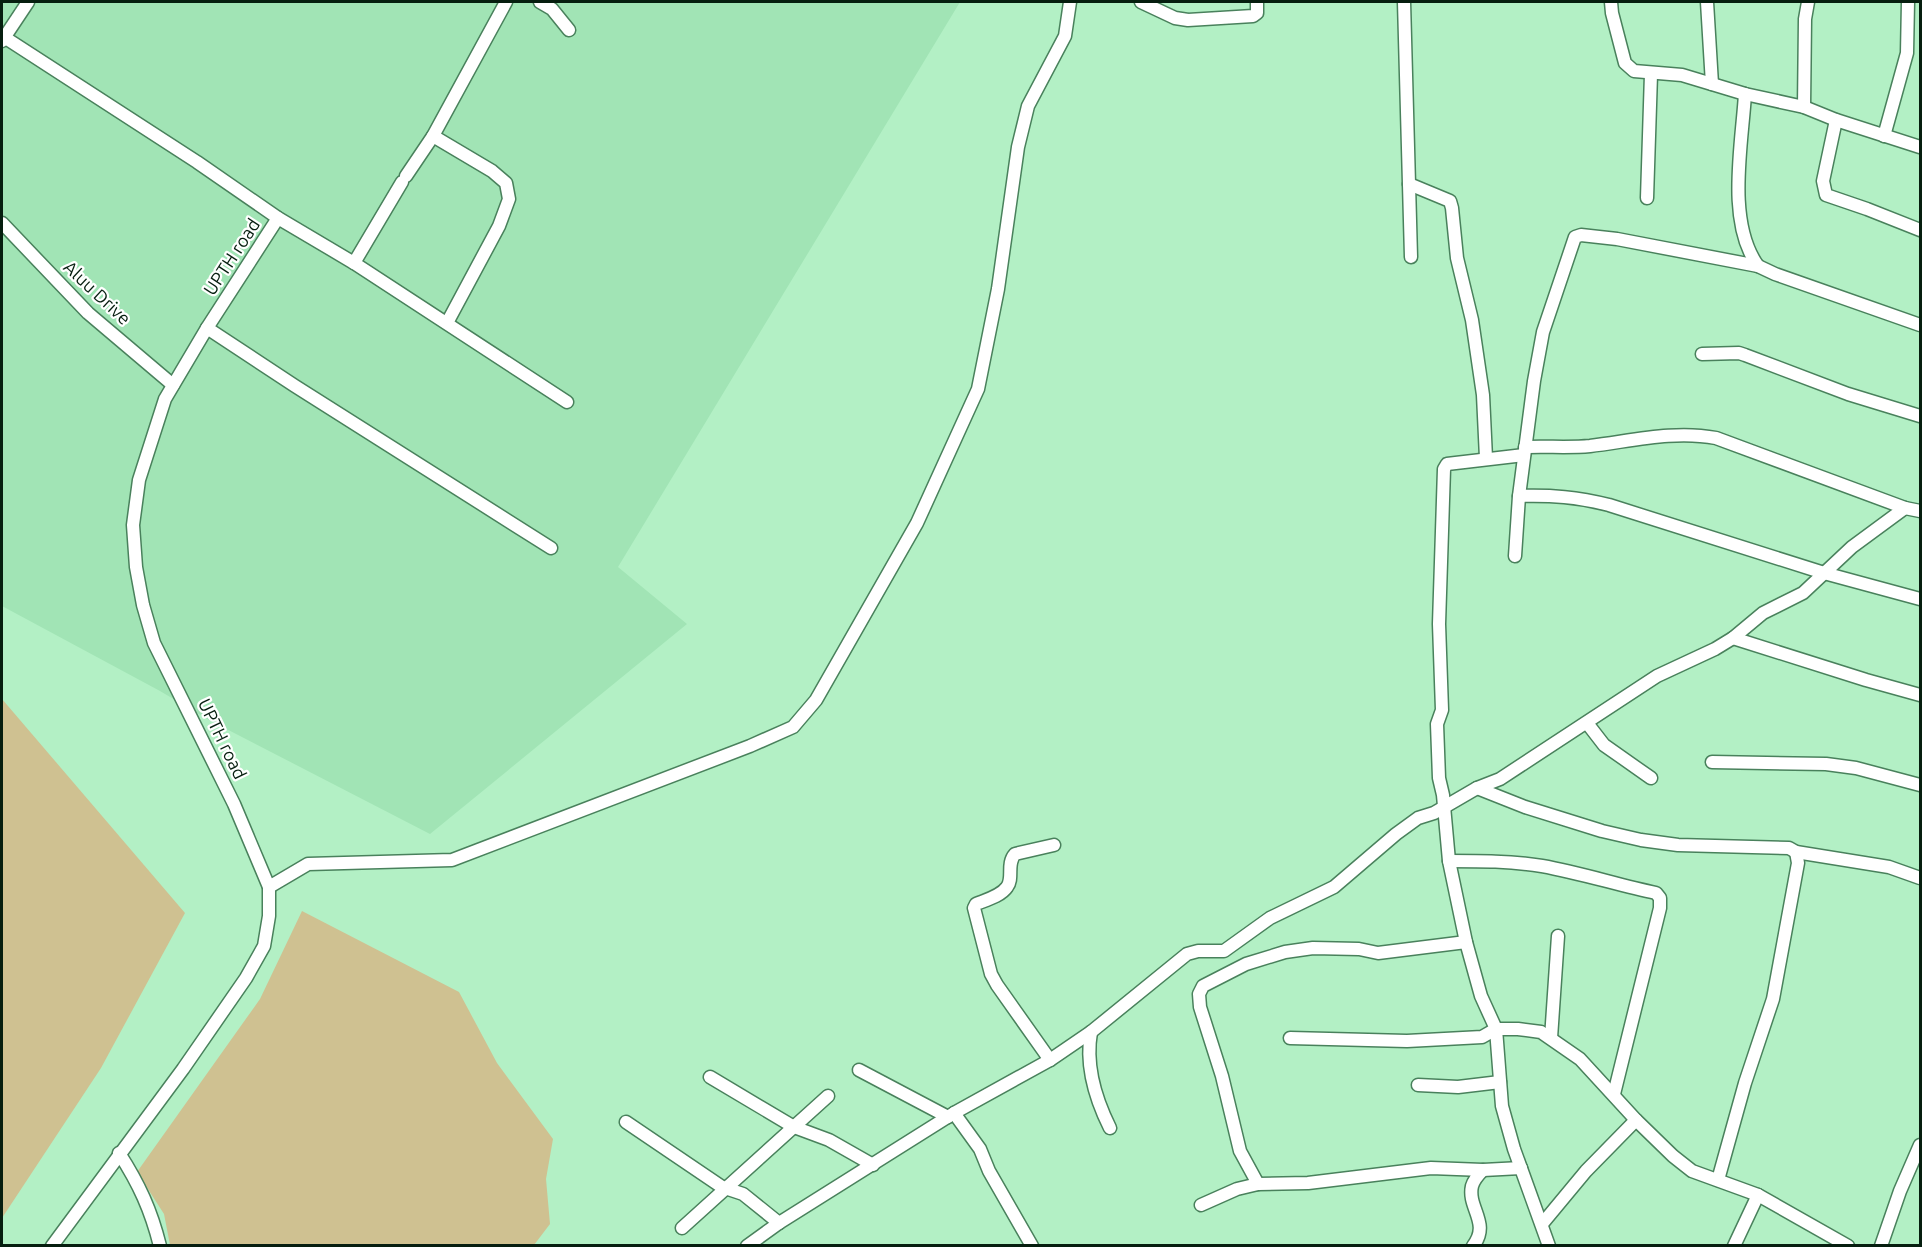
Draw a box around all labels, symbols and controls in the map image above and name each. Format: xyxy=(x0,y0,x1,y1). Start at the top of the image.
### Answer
street label: UPTH road xyxy=(199,215,263,298)
street label: Aluu Drive xyxy=(60,256,135,328)
street label: UPTH road xyxy=(195,695,251,782)

